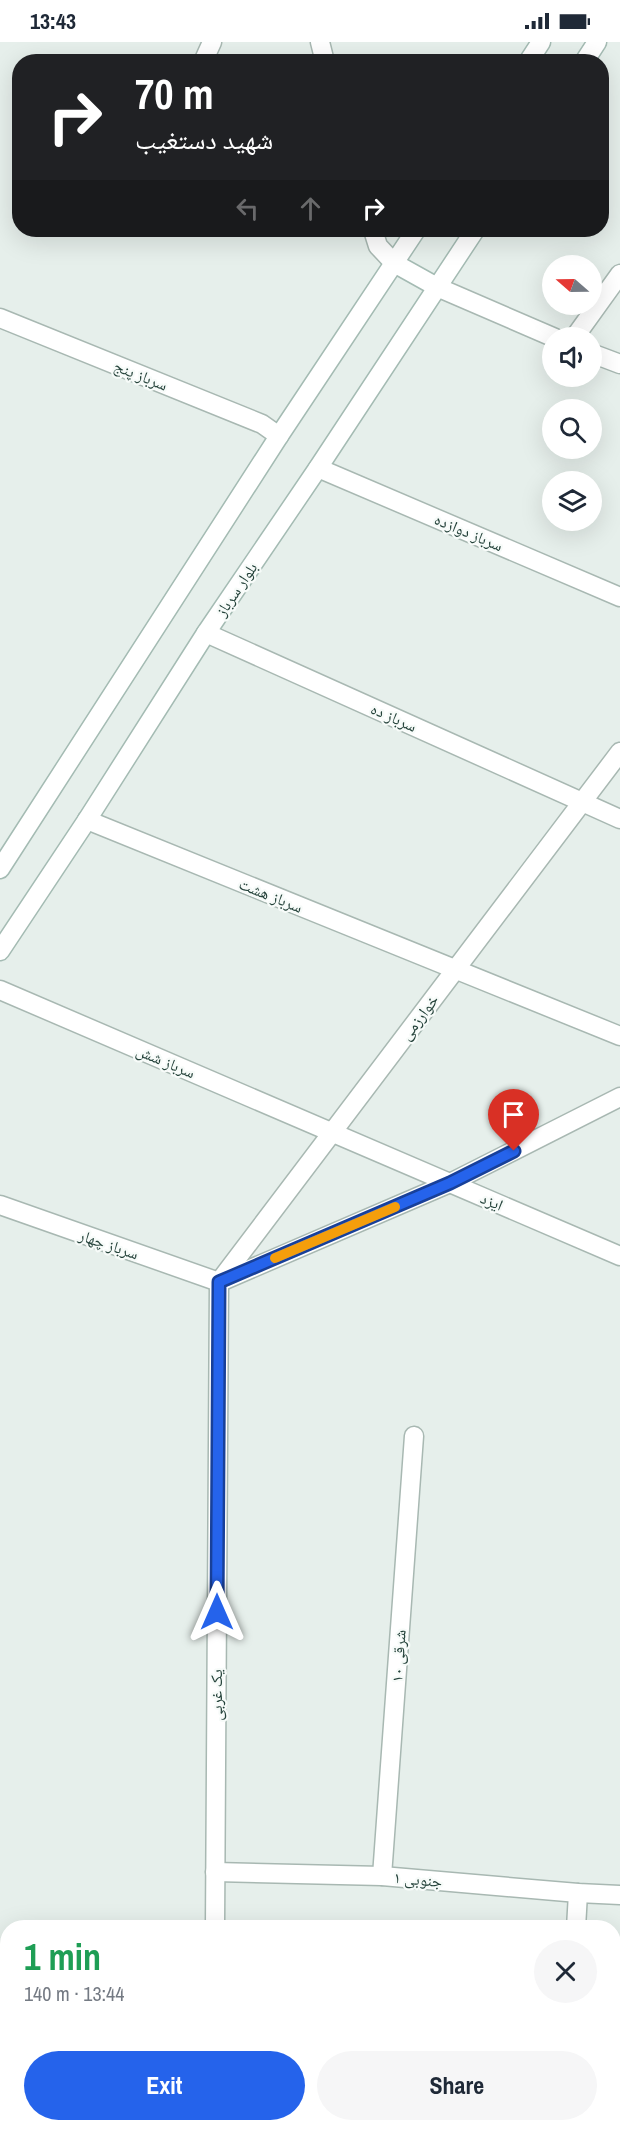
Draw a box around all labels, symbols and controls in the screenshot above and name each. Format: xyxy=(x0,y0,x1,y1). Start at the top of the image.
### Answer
text: 13:43 xyxy=(30,6,76,36)
text: 70 m xyxy=(135,66,214,122)
icon: right xyxy=(36,78,114,156)
text: شهید دستغیب xyxy=(135,121,273,157)
icon: left xyxy=(231,192,264,225)
icon: ahead xyxy=(294,192,327,225)
icon: right xyxy=(357,192,390,225)
north arrow xyxy=(542,255,602,315)
map controls xyxy=(542,255,602,531)
button: sound xyxy=(542,327,602,387)
street label: سرباز پنج xyxy=(111,354,171,396)
button: search xyxy=(542,399,602,459)
button: layers xyxy=(542,471,602,531)
street label: سرباز دوازده xyxy=(431,508,507,556)
street label: بلوار سرباز xyxy=(209,558,262,621)
street label: سرباز ده xyxy=(367,697,421,737)
street label: سرباز هشت xyxy=(236,872,306,918)
street label: خوارزمی xyxy=(395,990,443,1044)
street label: سرباز شش xyxy=(133,1039,199,1083)
pin xyxy=(488,1089,539,1151)
icon: arrive xyxy=(497,1098,530,1131)
street label: ایزد xyxy=(477,1187,507,1215)
street label: سرباز چهار xyxy=(75,1223,142,1264)
position arrow xyxy=(185,1580,249,1644)
street label: شرقی ۱۰ xyxy=(385,1629,411,1683)
street label: یک غربی xyxy=(205,1669,227,1721)
street label: جنوبی ۱ xyxy=(393,1866,443,1892)
text: 1 min xyxy=(24,1933,101,1981)
button: close xyxy=(534,1940,597,2003)
text: 140 m · 13:44 xyxy=(24,1980,124,2007)
button: Exit xyxy=(24,2051,305,2120)
button: Share xyxy=(317,2051,597,2120)

